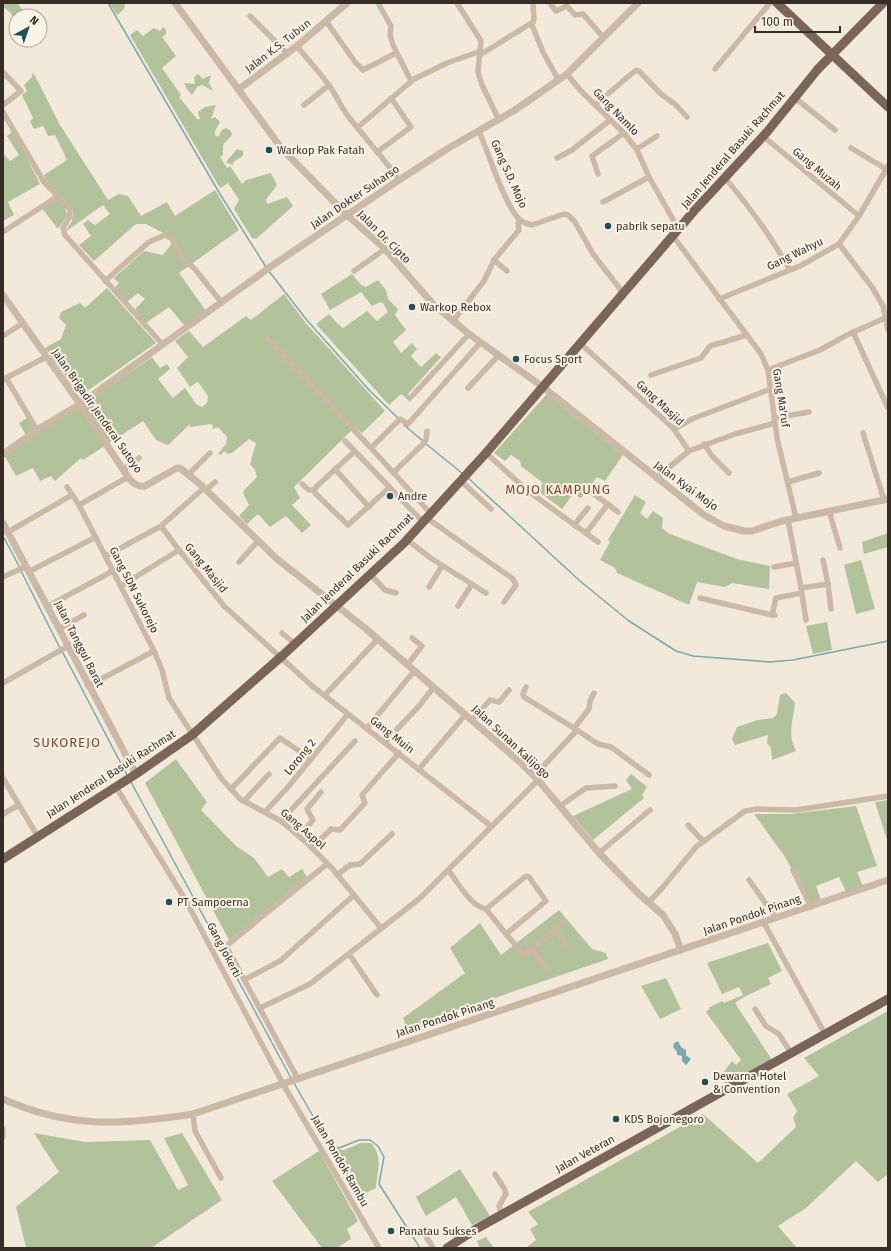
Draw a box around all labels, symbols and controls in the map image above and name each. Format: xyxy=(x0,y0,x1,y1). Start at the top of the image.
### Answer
north arrow xyxy=(8,8,48,48)
scale bar xyxy=(755,8,840,34)
text: N xyxy=(27,13,41,28)
text: 100 m xyxy=(761,15,793,29)
street label: Jalan K.S. Tubun xyxy=(243,16,313,76)
street label: Gang Namlo xyxy=(590,86,642,138)
street label: Jalan Jenderal Basuki Rachmat xyxy=(678,89,788,211)
street label: Gang S.D. Mojo xyxy=(488,138,530,210)
place label: Warkop Pak Fatah xyxy=(277,144,365,157)
marker: Warkop Pak Fatah xyxy=(264,145,274,155)
street label: Gang Muzah xyxy=(790,145,844,193)
street label: Jalan Dokter Suharso xyxy=(308,162,402,232)
street label: Jalan Dr. Cipto xyxy=(355,208,413,266)
place label: pabrik sepatu xyxy=(616,220,685,233)
marker: pabrik sepatu xyxy=(603,221,613,231)
street label: Gang Wahyu xyxy=(765,235,825,273)
place label: Warkop Rebox xyxy=(420,301,492,314)
marker: Warkop Rebox xyxy=(407,302,417,312)
street label: Jalan Brigadir Jenderal Sutoyo xyxy=(49,346,145,476)
place label: Focus Sport xyxy=(524,353,582,366)
marker: Focus Sport xyxy=(511,354,521,364)
street label: Gang Ma'ruf xyxy=(770,368,792,430)
street label: Gang Masjid xyxy=(634,378,686,428)
street label: Jalan Kyai Mojo xyxy=(651,458,721,514)
district label: MOJO KAMPUNG xyxy=(505,482,611,497)
place label: Andre xyxy=(398,490,427,503)
marker: Andre xyxy=(385,491,395,501)
street label: Jalan Jenderal Basuki Rachmat xyxy=(298,511,416,625)
street label: Gang Masjid xyxy=(182,540,230,596)
street label: Gang SDN Sukorejo xyxy=(107,545,161,635)
street label: Jalan Tanggul Barat xyxy=(51,598,107,690)
street label: Jalan Sunan Kalijogo xyxy=(469,702,553,782)
street label: Gang Muin xyxy=(367,714,417,756)
street label: Jalan Jenderal Basuki Rachmat xyxy=(44,727,178,821)
district label: SUKOREJO xyxy=(33,735,101,750)
street label: Lorong 2 xyxy=(282,736,318,778)
street label: Gang Aspol xyxy=(278,806,328,852)
street label: Jalan Pondok Pinang xyxy=(702,892,803,938)
place label: PT Sampoerna xyxy=(177,896,249,909)
marker: PT Sampoerna xyxy=(164,897,174,907)
street label: Gang Jokerti xyxy=(204,920,244,980)
street label: Jalan Pondok Pinang xyxy=(394,996,496,1040)
place label: Dewarna Hotel & Convention xyxy=(713,1070,786,1096)
marker: Dewarna Hotel & Convention xyxy=(700,1077,710,1087)
street label: Jalan Pondok Bambu xyxy=(309,1113,371,1209)
place label: KDS Bojonegoro xyxy=(624,1113,704,1126)
marker: KDS Bojonegoro xyxy=(611,1114,621,1124)
street label: Jalan Veteran xyxy=(553,1132,617,1176)
place label: Panatau Sukses xyxy=(399,1225,477,1238)
marker: Panatau Sukses xyxy=(386,1226,396,1236)

